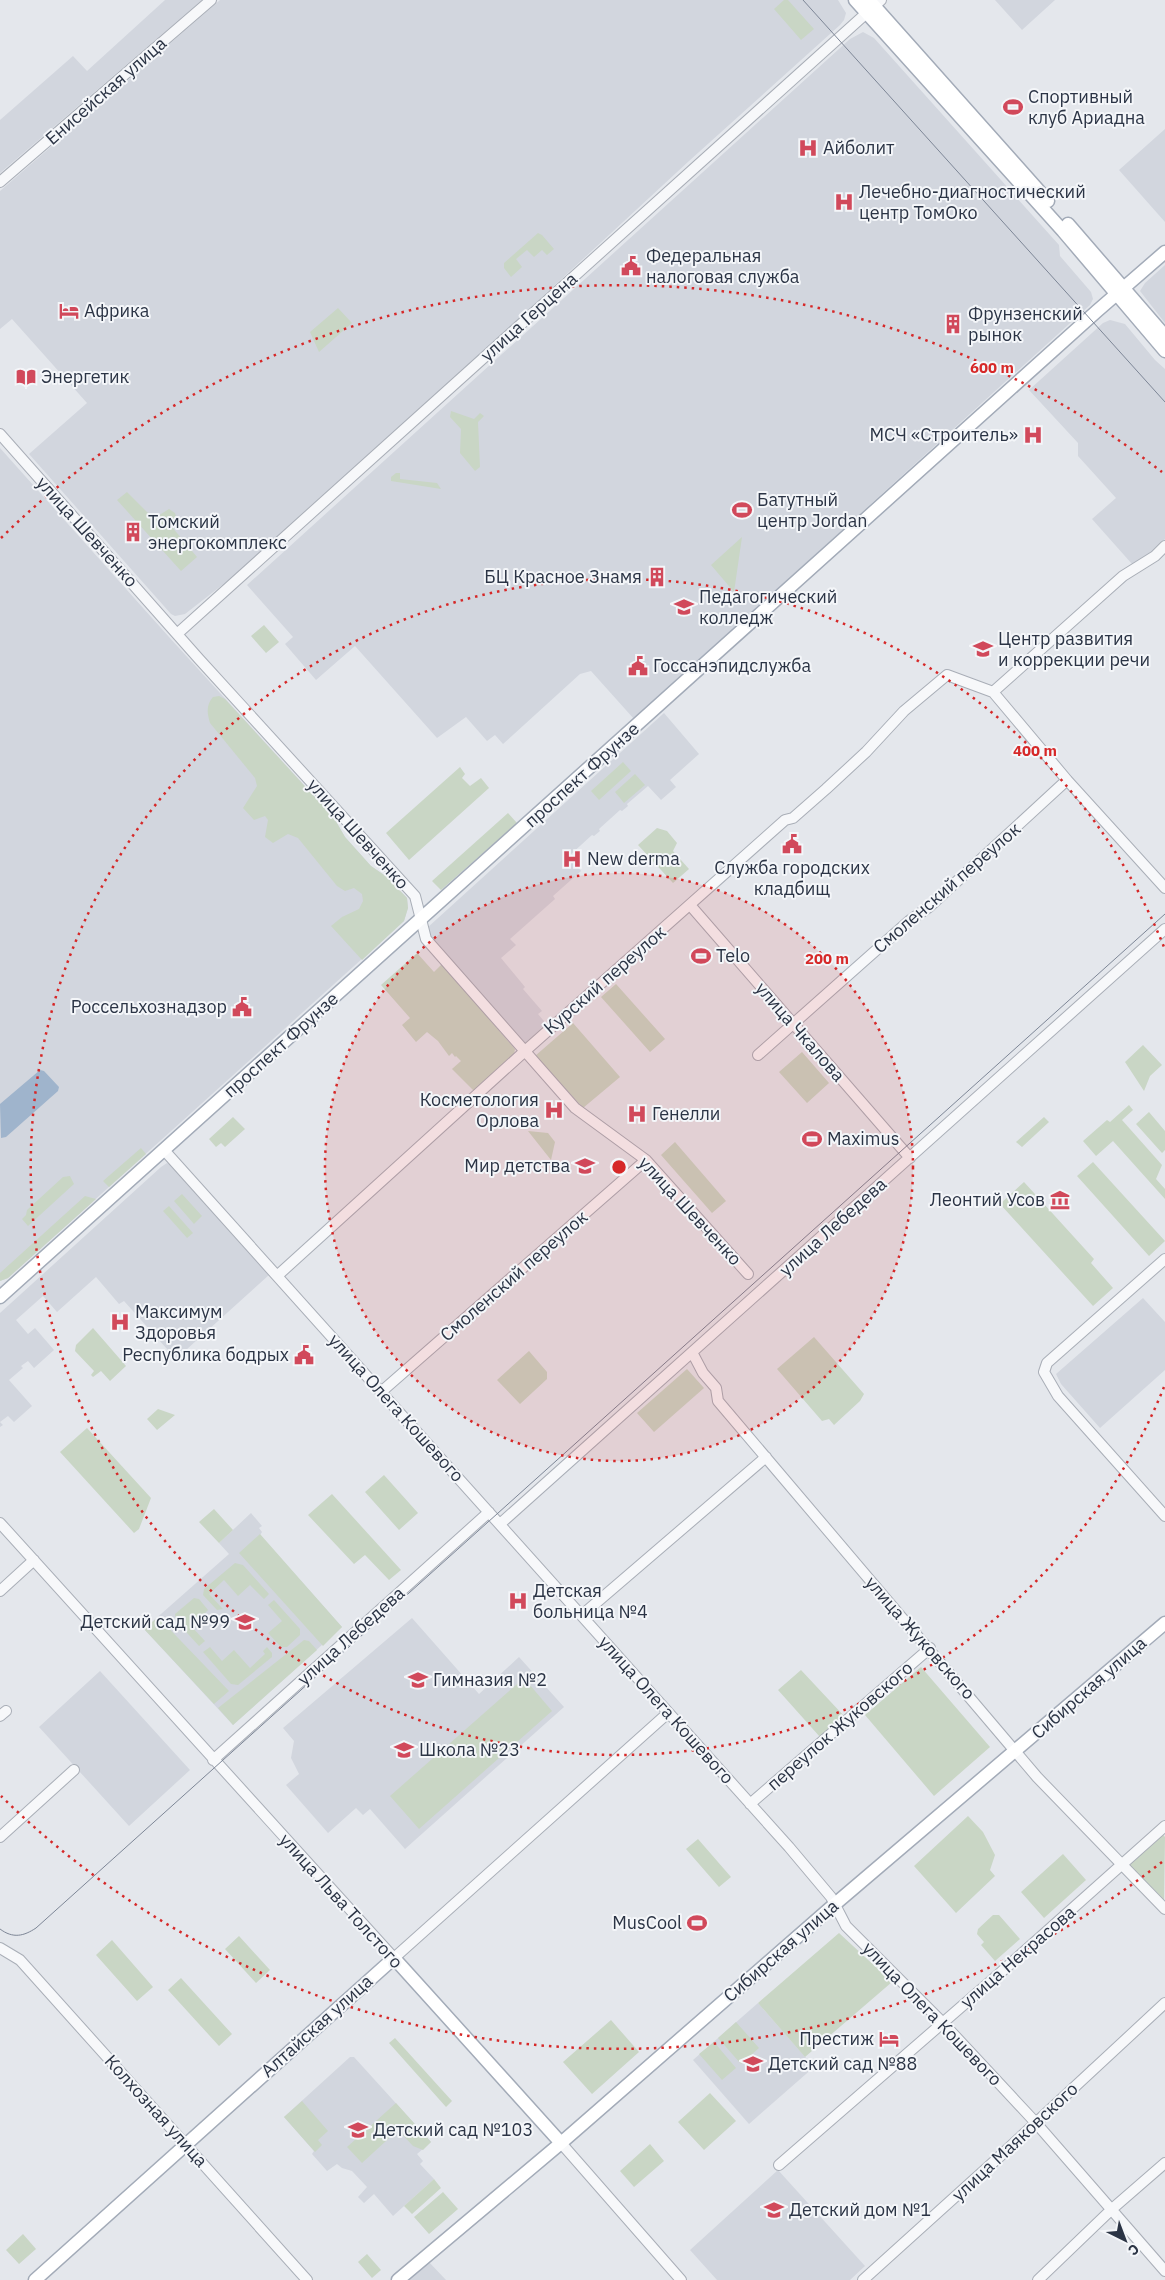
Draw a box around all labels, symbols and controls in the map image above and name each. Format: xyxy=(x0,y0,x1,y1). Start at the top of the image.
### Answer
street label: Енисейская улица xyxy=(40,31,171,150)
place label: Спортивный клуб Ариадна xyxy=(1028,85,1145,129)
sports icon: Спортивный клуб Ариадна xyxy=(1002,96,1024,118)
place label: Айболит xyxy=(823,136,895,159)
hospital icon: Айболит xyxy=(797,137,819,159)
place label: Лечебно-диагностический центр ТомОко xyxy=(859,180,1086,224)
hospital icon: Лечебно-диагностический центр ТомОко xyxy=(833,191,855,213)
place label: Федеральная налоговая служба xyxy=(646,244,800,288)
public building icon: Федеральная налоговая служба xyxy=(620,255,642,277)
street label: улица Герцена xyxy=(475,267,582,366)
place label: Африка xyxy=(84,299,150,322)
hotel icon: Африка xyxy=(58,300,80,322)
place label: Фрунзенский рынок xyxy=(968,302,1083,346)
building icon: Фрунзенский рынок xyxy=(942,313,964,335)
text: 600 m xyxy=(970,358,1014,377)
place label: Энергетик xyxy=(41,365,129,388)
library icon: Энергетик xyxy=(15,366,37,388)
place label: МСЧ «Строитель» xyxy=(869,423,1018,446)
hospital icon: МСЧ «Строитель» xyxy=(1022,424,1044,446)
street label: улица Шевченко xyxy=(32,472,143,592)
place label: Батутный центр Jordan xyxy=(757,488,867,532)
sports icon: Батутный центр Jordan xyxy=(731,499,753,521)
place label: Томский энергокомплекс xyxy=(148,510,287,554)
building icon: Томский энергокомплекс xyxy=(122,521,144,543)
place label: БЦ Красное Знамя xyxy=(484,565,642,588)
building icon: БЦ Красное Знамя xyxy=(646,566,668,588)
place label: Педагогический колледж xyxy=(699,585,837,629)
school or university icon: Педагогический колледж xyxy=(673,596,695,618)
place label: Центр развития и коррекции речи xyxy=(998,627,1150,671)
school or university icon: Центр развития и коррекции речи xyxy=(972,638,994,660)
place label: Госсанэпидслужба xyxy=(653,654,812,677)
public building icon: Госсанэпидслужба xyxy=(627,655,649,677)
street label: проспект Фрунзе xyxy=(519,717,644,832)
text: 400 m xyxy=(1013,741,1057,760)
street label: улица Шевченко xyxy=(303,774,414,894)
street label: Смоленский переулок xyxy=(868,817,1025,958)
public building icon: Служба городских кладбищ xyxy=(781,833,803,855)
place label: New derma xyxy=(587,847,680,870)
hospital icon: New derma xyxy=(561,848,583,870)
place label: Служба городских кладбищ xyxy=(714,856,870,900)
street label: Курский переулок xyxy=(539,920,671,1039)
place label: Telo xyxy=(716,944,750,967)
sports icon: Telo xyxy=(690,945,712,967)
text: 200 m xyxy=(805,949,849,968)
street label: улица Чкалова xyxy=(751,977,850,1087)
street label: проспект Фрунзе xyxy=(218,987,343,1102)
place label: Россельхознадзор xyxy=(71,995,227,1018)
public building icon: Россельхознадзор xyxy=(231,996,253,1018)
place label: Косметология Орлова xyxy=(420,1088,539,1132)
hospital icon: Косметология Орлова xyxy=(543,1099,565,1121)
place label: Генелли xyxy=(652,1102,720,1125)
hospital icon: Генелли xyxy=(626,1103,648,1125)
place label: Maximus xyxy=(827,1127,900,1150)
sports icon: Maximus xyxy=(801,1128,823,1150)
street label: улица Шевченко xyxy=(634,1151,747,1270)
place label: Мир детства xyxy=(464,1154,570,1177)
school or university icon: Мир детства xyxy=(574,1155,596,1177)
centre of rings xyxy=(610,1158,628,1176)
street label: улица Лебедева xyxy=(774,1172,891,1281)
place label: Леонтий Усов xyxy=(930,1188,1045,1211)
museum icon: Леонтий Усов xyxy=(1049,1189,1071,1211)
street label: Смоленский переулок xyxy=(435,1205,592,1346)
place label: Максимум Здоровья xyxy=(135,1300,223,1344)
hospital icon: Максимум Здоровья xyxy=(109,1311,131,1333)
street label: улица Олега Кошевого xyxy=(324,1329,469,1487)
place label: Республика бодрых xyxy=(122,1343,289,1366)
public building icon: Республика бодрых xyxy=(293,1344,315,1366)
street label: улица Жуковского xyxy=(860,1571,980,1704)
place label: Детская больница №4 xyxy=(533,1579,648,1623)
street label: улица Лебедева xyxy=(292,1581,409,1690)
hospital icon: Детская больница №4 xyxy=(507,1590,529,1612)
place label: Детский сад №99 xyxy=(81,1610,230,1633)
school or university icon: Детский сад №99 xyxy=(234,1611,256,1633)
street label: улица Олега Кошевого xyxy=(594,1631,739,1789)
street label: Сибирская улица xyxy=(1026,1631,1151,1744)
street label: переулок Жуковского xyxy=(762,1656,917,1795)
place label: Гимназия №2 xyxy=(433,1668,547,1691)
school or university icon: Гимназия №2 xyxy=(407,1669,429,1691)
place label: Школа №23 xyxy=(419,1738,520,1761)
school or university icon: Школа №23 xyxy=(393,1739,415,1761)
street label: улица Льва Толстого xyxy=(275,1828,408,1973)
street label: Сибирская улица xyxy=(718,1894,843,2007)
street label: улица Некрасова xyxy=(955,1900,1080,2013)
place label: MusCool xyxy=(612,1911,682,1934)
sports icon: MusCool xyxy=(686,1912,708,1934)
street label: улица Олега Кошевого xyxy=(858,1937,1007,2091)
street label: Алтайская улица xyxy=(256,1969,378,2082)
place label: Престиж xyxy=(799,2027,874,2050)
hotel icon: Престиж xyxy=(878,2028,900,2050)
street label: Колхозная улица xyxy=(100,2050,213,2172)
place label: Детский сад №88 xyxy=(768,2052,917,2075)
school or university icon: Детский сад №88 xyxy=(742,2053,764,2075)
street label: улица Маяковского xyxy=(947,2077,1082,2206)
place label: Детский сад №103 xyxy=(373,2118,533,2141)
school or university icon: Детский сад №103 xyxy=(347,2119,369,2141)
place label: Детский дом №1 xyxy=(789,2198,931,2221)
school or university icon: Детский дом №1 xyxy=(763,2199,785,2221)
north arrow xyxy=(1100,2215,1150,2265)
text: С xyxy=(1124,2240,1143,2259)

